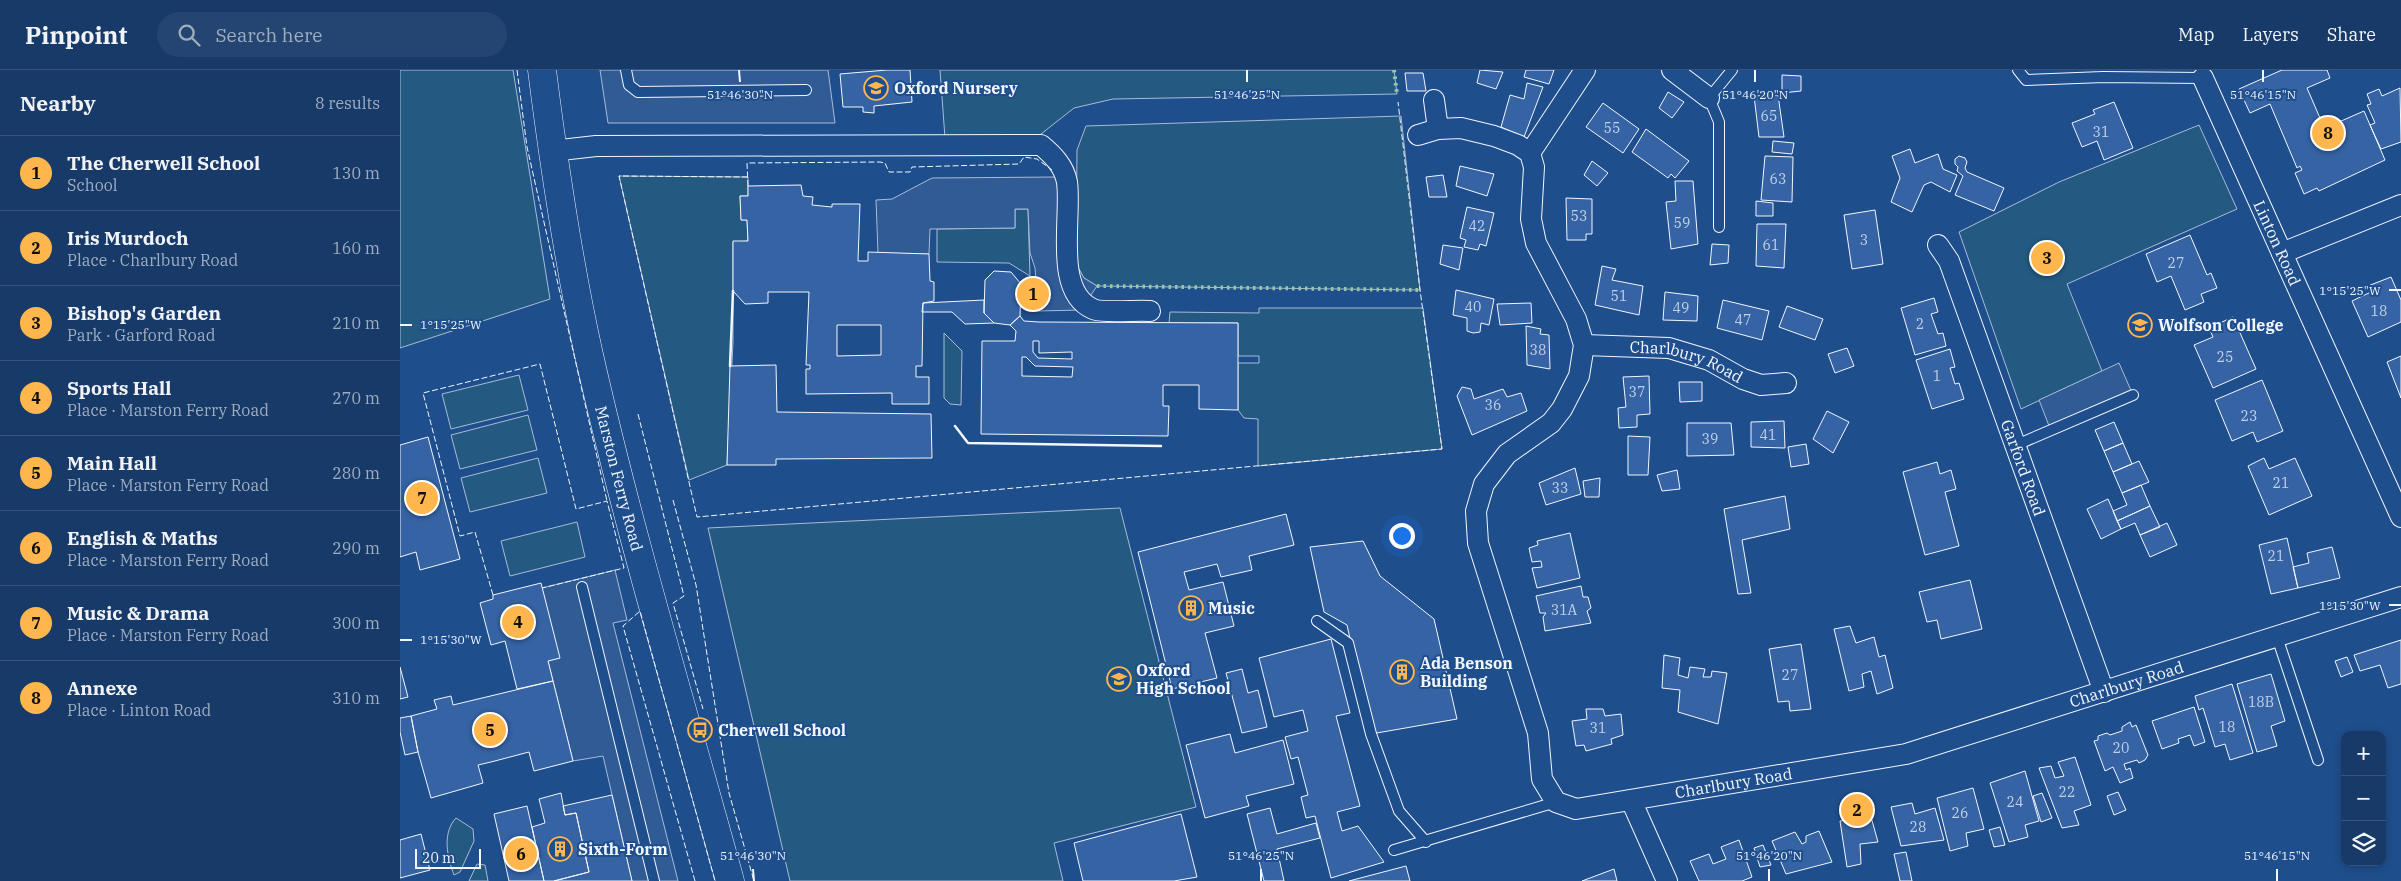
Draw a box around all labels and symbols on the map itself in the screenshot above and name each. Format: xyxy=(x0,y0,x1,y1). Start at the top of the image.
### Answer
school or university icon: Oxford Nursery xyxy=(863,75,889,101)
place label: Oxford Nursery xyxy=(894,78,1019,98)
text: 51°46'30"N xyxy=(707,87,773,102)
text: 51°46'25"N xyxy=(1214,87,1280,102)
text: 51°46'20"N xyxy=(1722,87,1788,102)
text: 51°46'15"N xyxy=(2230,87,2296,102)
house number: 65 xyxy=(1761,107,1777,125)
pin: 8 xyxy=(2312,114,2344,152)
house number: 55 xyxy=(1604,119,1620,137)
house number: 31 xyxy=(2093,123,2109,141)
house number: 63 xyxy=(1770,170,1786,188)
street label: Linton Road xyxy=(2249,197,2305,289)
house number: 53 xyxy=(1571,207,1587,225)
house number: 59 xyxy=(1674,214,1690,232)
house number: 42 xyxy=(1469,217,1485,235)
house number: 3 xyxy=(1860,231,1868,249)
house number: 61 xyxy=(1763,236,1779,254)
pin: 3 xyxy=(2031,239,2063,277)
house number: 27 xyxy=(2168,254,2184,272)
pin: 1 xyxy=(1017,275,1049,313)
text: 1°15'25"W xyxy=(2319,283,2381,298)
house number: 51 xyxy=(1611,287,1627,305)
house number: 40 xyxy=(1465,298,1481,316)
house number: 49 xyxy=(1673,299,1689,317)
house number: 18 xyxy=(2371,302,2387,320)
house number: 47 xyxy=(1735,311,1751,329)
school or university icon: Wolfson College xyxy=(2127,312,2153,338)
house number: 2 xyxy=(1916,315,1924,333)
place label: Wolfson College xyxy=(2158,315,2283,335)
text: 1°15'25"W xyxy=(420,317,482,332)
street label: Charlbury Road xyxy=(1629,337,1747,387)
house number: 38 xyxy=(1530,341,1546,359)
house number: 25 xyxy=(2217,348,2233,366)
house number: 1 xyxy=(1933,367,1941,385)
house number: 37 xyxy=(1629,383,1645,401)
house number: 36 xyxy=(1485,396,1501,414)
street label: Marston Ferry Road xyxy=(591,404,648,553)
house number: 23 xyxy=(2241,407,2257,425)
street label: Garford Road xyxy=(1997,417,2050,519)
house number: 41 xyxy=(1760,426,1776,444)
house number: 39 xyxy=(1702,430,1718,448)
house number: 21 xyxy=(2273,474,2289,492)
pin: 7 xyxy=(406,479,438,517)
house number: 33 xyxy=(1552,479,1568,497)
your location xyxy=(1389,523,1415,549)
house number: 21 xyxy=(2268,547,2284,565)
building icon: Music xyxy=(1178,595,1204,621)
place label: Music xyxy=(1208,598,1255,618)
text: 1°15'30"W xyxy=(2319,598,2381,613)
house number: 31A xyxy=(1551,601,1578,619)
pin: 4 xyxy=(502,603,534,641)
text: 1°15'30"W xyxy=(420,632,482,647)
place label: Ada Benson Building xyxy=(1420,653,1513,691)
street label: Charlbury Road xyxy=(2067,657,2186,712)
building icon: Ada Benson Building xyxy=(1389,659,1415,685)
place label: Oxford High School xyxy=(1136,660,1231,698)
school or university icon: Oxford High School xyxy=(1106,666,1132,692)
house number: 27 xyxy=(1782,666,1798,684)
house number: 18B xyxy=(2248,693,2274,711)
pin: 5 xyxy=(474,711,506,749)
bus stop icon: Cherwell School xyxy=(687,717,713,743)
house number: 18 xyxy=(2219,718,2235,736)
house number: 31 xyxy=(1590,719,1606,737)
place label: Cherwell School xyxy=(718,720,846,740)
house number: 20 xyxy=(2113,739,2129,757)
street label: Charlbury Road xyxy=(1673,763,1794,802)
house number: 22 xyxy=(2059,783,2075,801)
pin: 2 xyxy=(1841,791,1873,829)
house number: 24 xyxy=(2007,793,2023,811)
house number: 26 xyxy=(1952,804,1968,822)
house number: 28 xyxy=(1910,818,1926,836)
pin: 6 xyxy=(505,835,537,873)
building icon: Sixth-Form xyxy=(547,836,573,862)
place label: Sixth-Form xyxy=(578,839,668,859)
scale bar xyxy=(415,846,481,869)
text: 51°46'30"N xyxy=(720,848,786,863)
text: 51°46'25"N xyxy=(1228,848,1294,863)
text: 51°46'20"N xyxy=(1736,848,1802,863)
text: 51°46'15"N xyxy=(2244,848,2310,863)

